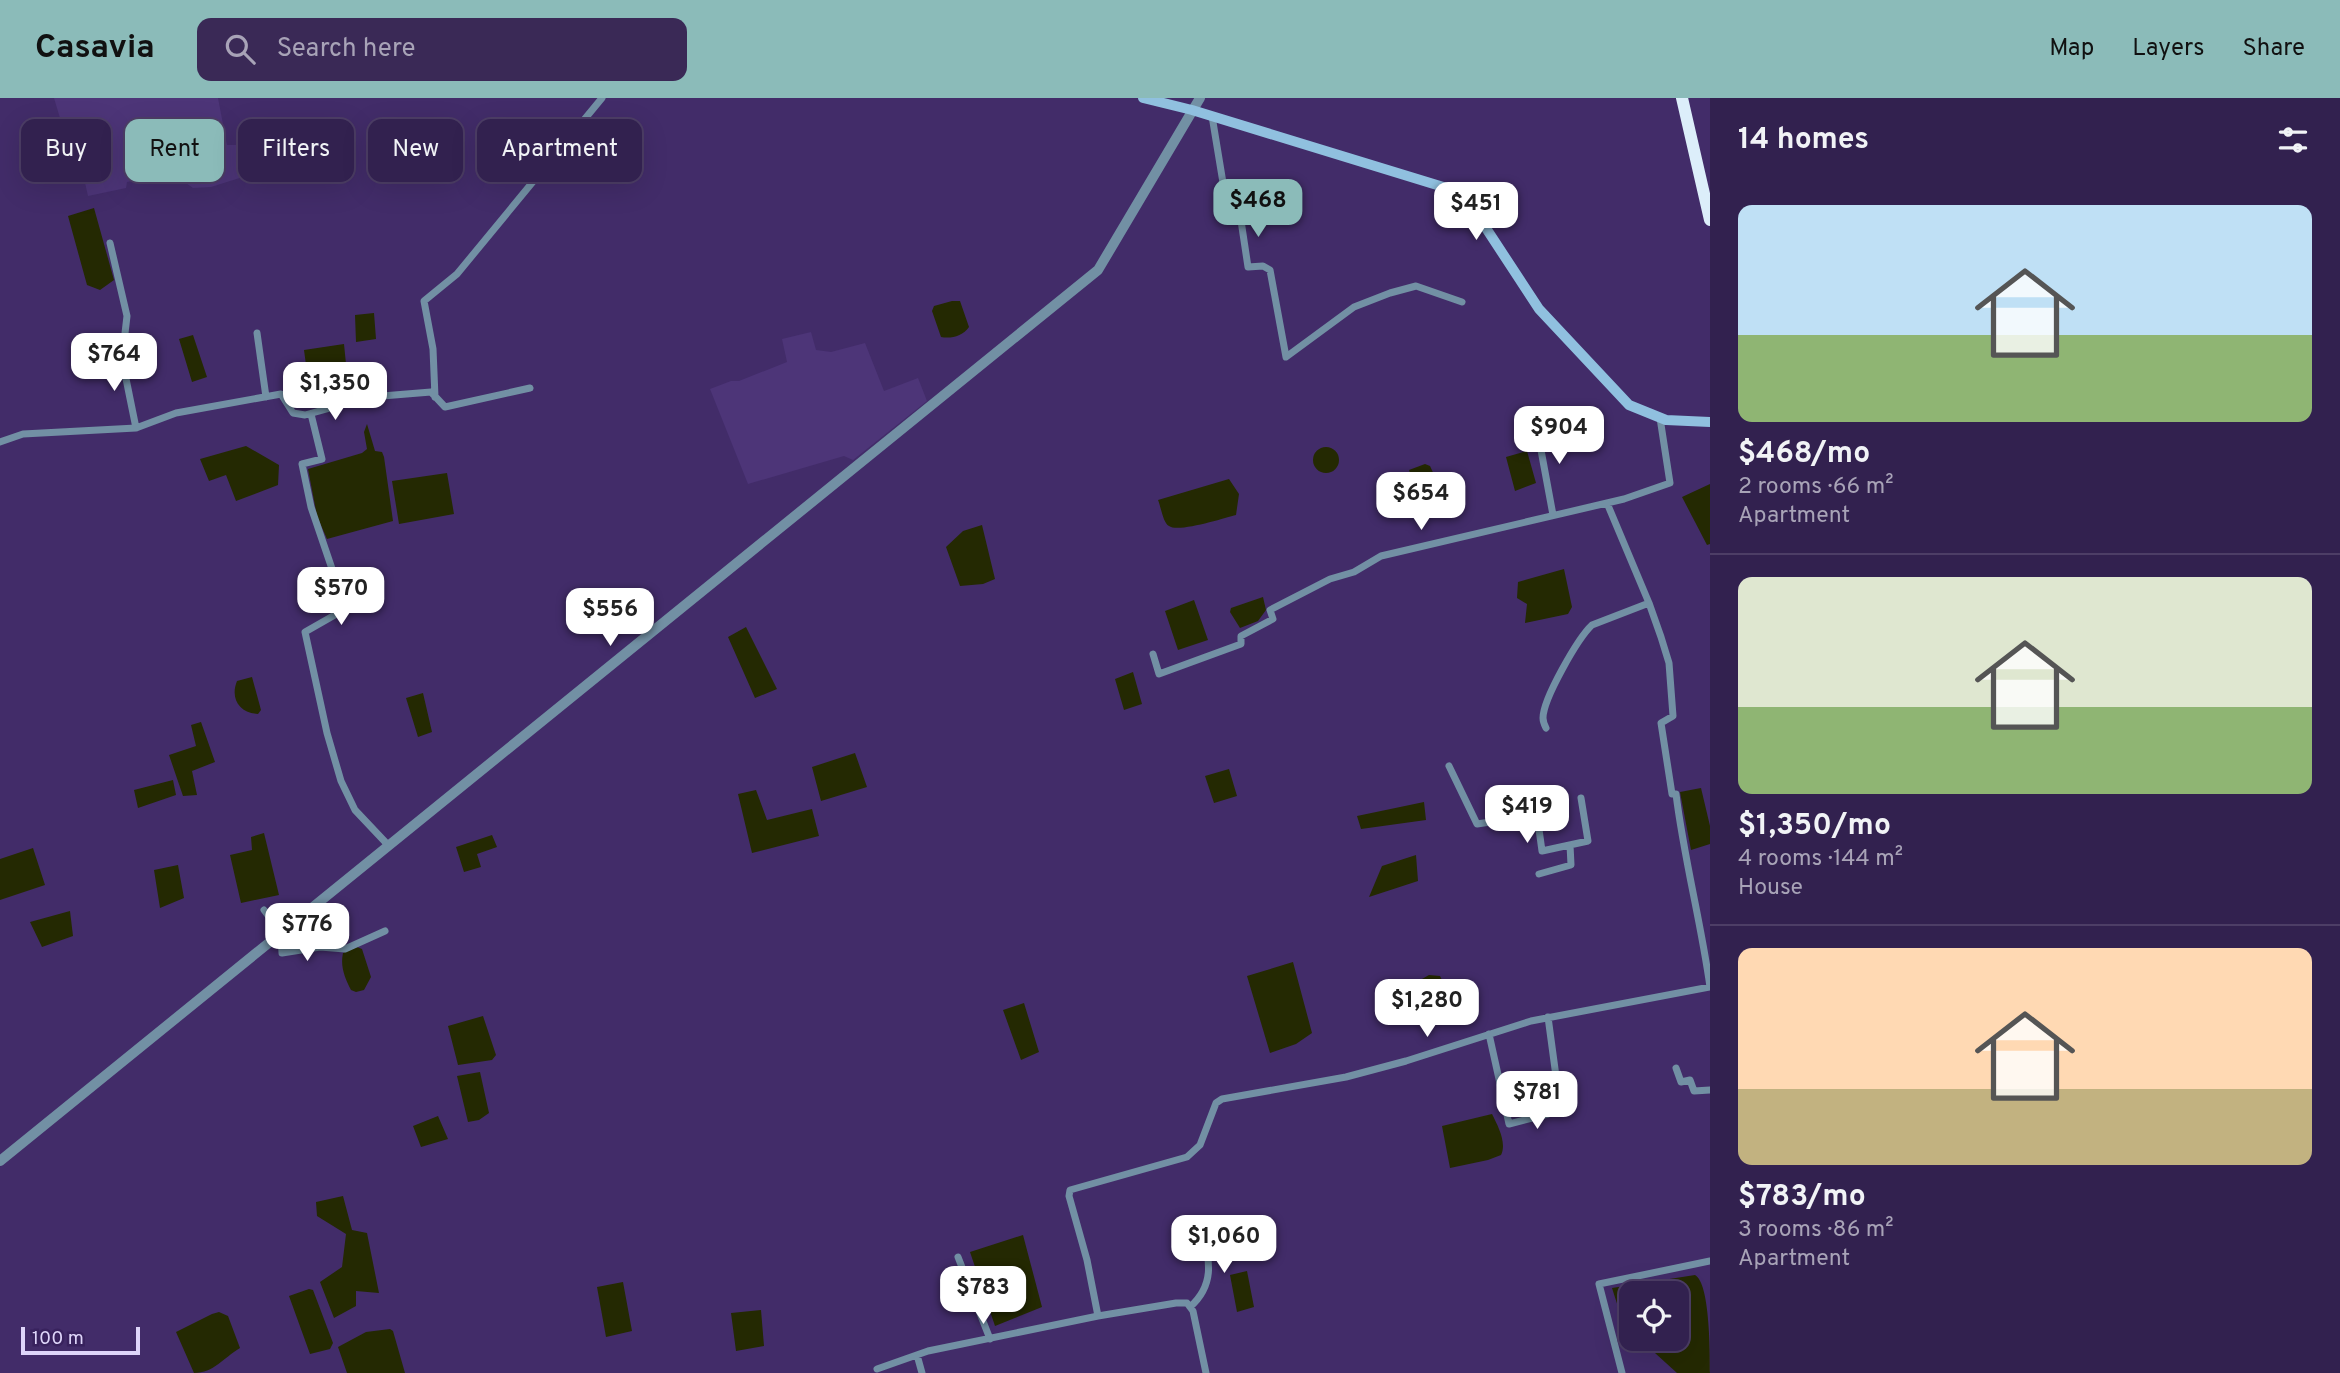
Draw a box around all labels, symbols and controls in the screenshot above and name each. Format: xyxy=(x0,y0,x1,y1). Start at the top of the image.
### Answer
search box xyxy=(197,18,687,81)
text: Casavia xyxy=(35,28,155,70)
icon: search xyxy=(221,30,259,68)
text: Search here xyxy=(277,33,416,66)
text: Map xyxy=(2049,34,2094,64)
text: Layers xyxy=(2132,34,2204,64)
text: Share xyxy=(2242,34,2305,64)
chip: Buy xyxy=(21,119,111,182)
chip: Rent xyxy=(125,119,224,182)
chip: Filters xyxy=(238,119,354,182)
chip: New xyxy=(368,119,463,182)
chip: Apartment xyxy=(477,119,642,182)
icon: filters xyxy=(2274,121,2312,159)
text: 14 homes xyxy=(1738,122,1869,159)
pin: $468 xyxy=(1217,180,1299,239)
pin: $451 xyxy=(1435,183,1517,242)
text: $468 xyxy=(1229,187,1287,216)
text: $451 xyxy=(1450,190,1502,219)
icon: home xyxy=(1962,250,2088,376)
pin: $764 xyxy=(73,334,155,393)
text: $764 xyxy=(87,341,141,370)
pin: $1,350 xyxy=(278,362,392,422)
text: $1,350 xyxy=(299,370,371,399)
pin: $904 xyxy=(1518,406,1600,466)
text: $904 xyxy=(1530,414,1588,443)
text: $468/mo xyxy=(1738,436,1870,473)
pin: $654 xyxy=(1380,472,1462,532)
text: 2 rooms · 66 m² xyxy=(1738,473,1894,502)
text: $654 xyxy=(1392,480,1450,509)
text: Apartment xyxy=(1738,502,1850,531)
pin: $570 xyxy=(300,568,382,627)
text: $570 xyxy=(313,575,369,604)
pin: $556 xyxy=(569,588,651,648)
text: $556 xyxy=(582,596,638,625)
icon: home xyxy=(1962,622,2088,748)
pin: $419 xyxy=(1486,786,1568,845)
text: $419 xyxy=(1501,793,1553,822)
text: $1,350/mo xyxy=(1738,808,1891,845)
text: 4 rooms · 144 m² xyxy=(1738,845,1903,874)
text: House xyxy=(1738,874,1803,903)
pin: $776 xyxy=(266,904,348,963)
text: $776 xyxy=(281,911,333,940)
pin: $1,280 xyxy=(1370,979,1484,1039)
text: $1,280 xyxy=(1391,987,1463,1016)
icon: home xyxy=(1962,993,2088,1119)
pin: $781 xyxy=(1496,1072,1578,1131)
text: $781 xyxy=(1512,1079,1562,1108)
text: $783/mo xyxy=(1738,1179,1866,1216)
pin: $1,060 xyxy=(1167,1216,1281,1275)
text: 3 rooms · 86 m² xyxy=(1738,1216,1894,1245)
text: $1,060 xyxy=(1187,1223,1261,1252)
text: Apartment xyxy=(1738,1245,1850,1274)
pin: $783 xyxy=(942,1266,1024,1326)
text: $783 xyxy=(956,1274,1010,1303)
map controls xyxy=(1619,1281,1689,1351)
button: locate xyxy=(1619,1281,1689,1351)
scale bar xyxy=(21,1324,140,1356)
text: 100 m xyxy=(32,1327,84,1351)

